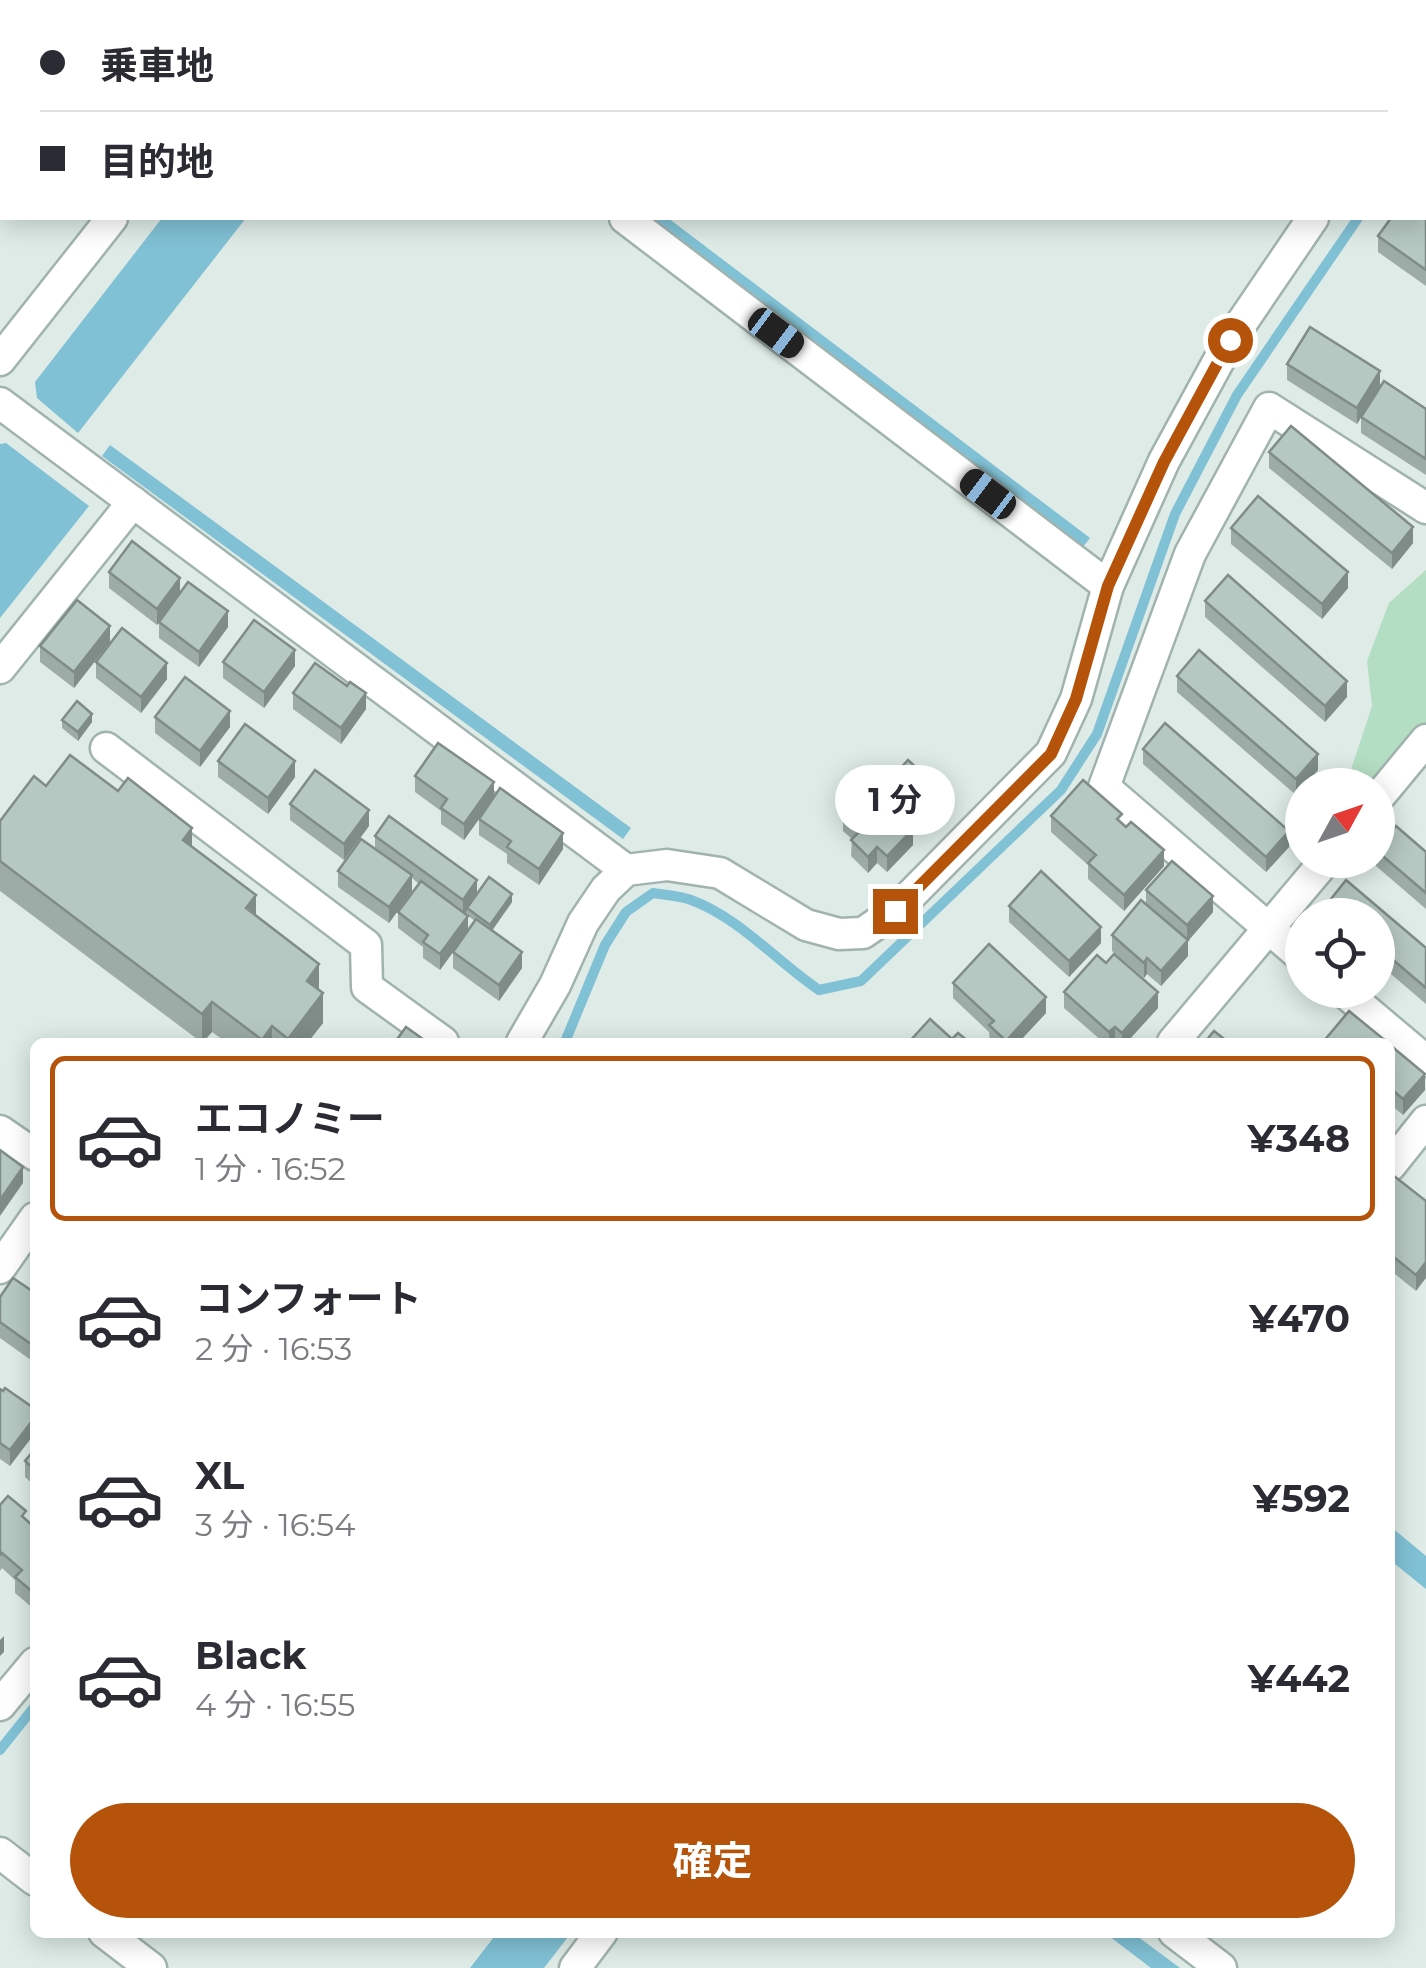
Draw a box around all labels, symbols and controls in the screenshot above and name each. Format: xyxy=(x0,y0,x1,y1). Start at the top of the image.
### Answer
text: 乗車地 xyxy=(100,42,214,89)
text: 目的地 xyxy=(100,138,214,185)
car xyxy=(743,303,809,363)
route start xyxy=(1208,318,1253,363)
car xyxy=(955,464,1021,524)
callout: 1 分 xyxy=(835,766,955,836)
north arrow xyxy=(1285,768,1395,878)
map controls xyxy=(1285,768,1395,1008)
text: 1 分 xyxy=(868,780,922,819)
route end xyxy=(873,889,918,934)
button: locate xyxy=(1285,898,1395,1008)
icon: car xyxy=(75,1094,165,1184)
text: エコノミー xyxy=(195,1095,385,1142)
text: ¥348 xyxy=(1248,1115,1350,1162)
text: 1 分 · 16:52 xyxy=(195,1149,346,1188)
icon: car xyxy=(75,1274,165,1364)
text: コンフォート xyxy=(195,1275,422,1322)
text: ¥470 xyxy=(1249,1295,1350,1342)
text: 2 分 · 16:53 xyxy=(195,1329,352,1368)
text: XL xyxy=(195,1452,244,1499)
icon: car xyxy=(75,1454,165,1544)
text: ¥592 xyxy=(1253,1475,1350,1522)
text: 3 分 · 16:54 xyxy=(195,1505,355,1544)
text: Black xyxy=(195,1632,306,1679)
icon: car xyxy=(75,1634,165,1724)
text: ¥442 xyxy=(1248,1655,1350,1702)
text: 4 分 · 16:55 xyxy=(195,1685,355,1724)
button: 確定 xyxy=(70,1803,1355,1918)

